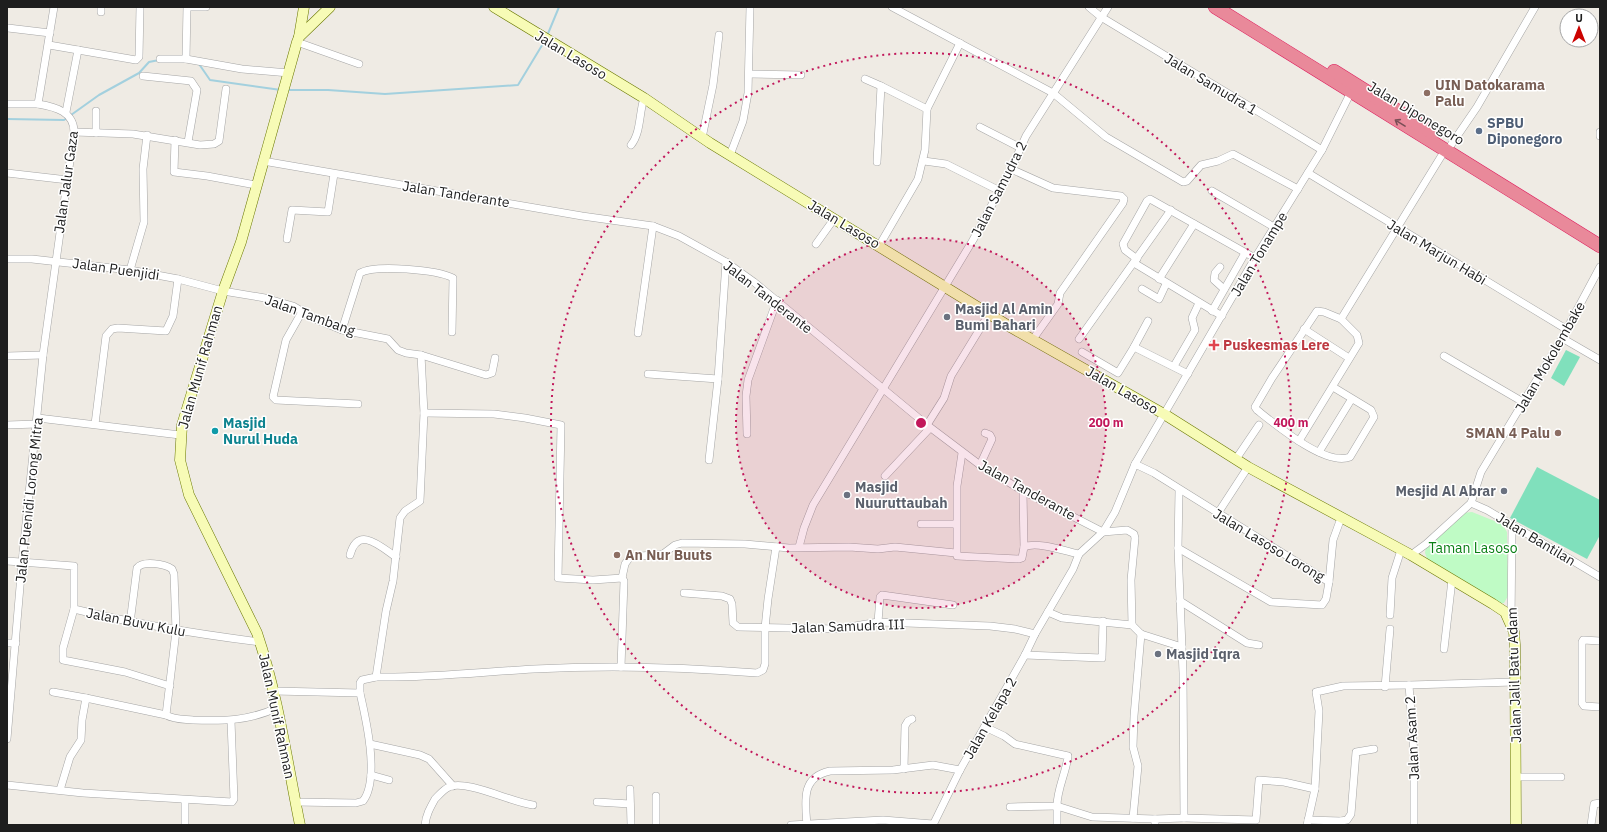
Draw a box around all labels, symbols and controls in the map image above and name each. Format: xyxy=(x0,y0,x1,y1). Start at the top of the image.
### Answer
north arrow xyxy=(1559,8,1599,48)
text: U xyxy=(1575,11,1583,25)
street label: Jalan Lasoso xyxy=(532,26,610,84)
street label: Jalan Samudra 1 xyxy=(1161,49,1261,119)
place label: UIN Datokarama Palu xyxy=(1435,76,1545,110)
street label: Jalan Diponegoro xyxy=(1364,77,1468,149)
marker: UIN Datokarama Palu xyxy=(1422,88,1432,98)
place label: SPBU Diponegoro xyxy=(1487,114,1563,148)
one-way arrow xyxy=(1394,119,1406,127)
marker: SPBU Diponegoro xyxy=(1474,126,1484,136)
street label: Jalan Jalur Gaza xyxy=(50,129,82,234)
street label: Jalan Samudra 2 xyxy=(967,138,1031,240)
street label: Jalan Tanderante xyxy=(401,177,511,211)
street label: Jalan Lasoso xyxy=(805,195,883,253)
street label: Jalan Tonampe xyxy=(1227,208,1291,300)
street label: Jalan Marjun Habi xyxy=(1384,215,1490,289)
street label: Jalan Puenjidi xyxy=(71,254,161,284)
street label: Jalan Tanderante xyxy=(720,257,817,338)
street label: Jalan Tambang xyxy=(262,290,358,340)
street label: Jalan Mokolembake xyxy=(1511,298,1589,416)
place label: Masjid Al Amin Bumi Bahari xyxy=(955,300,1053,334)
street label: Jalan Munif Rahman xyxy=(174,303,226,431)
marker: Masjid Al Amin Bumi Bahari xyxy=(942,312,952,322)
place label: Puskesmas Lere xyxy=(1223,336,1330,354)
marker: Puskesmas Lere xyxy=(1208,339,1220,351)
street label: Jalan Lasoso xyxy=(1082,362,1162,418)
place label: Masjid Nurul Huda xyxy=(223,414,298,448)
text: 200 m xyxy=(1088,415,1124,430)
text: 400 m xyxy=(1273,415,1309,430)
street label: Jalan Puenidi Lorong Mitra xyxy=(11,416,47,584)
centre of rings xyxy=(914,416,928,430)
place label: SMAN 4 Palu xyxy=(1466,424,1550,442)
marker: Masjid Nurul Huda xyxy=(210,426,220,436)
marker: SMAN 4 Palu xyxy=(1553,428,1563,438)
street label: Jalan Tanderante xyxy=(975,456,1079,524)
place label: Masjid Nuuruttaubah xyxy=(855,478,948,512)
place label: Mesjid Al Abrar xyxy=(1395,482,1496,500)
marker: Mesjid Al Abrar xyxy=(1499,486,1509,496)
marker: Masjid Nuuruttaubah xyxy=(842,490,852,500)
street label: Jalan Lasoso Lorong xyxy=(1210,505,1329,586)
street label: Jalan Bantilan xyxy=(1493,508,1579,570)
park label: Taman Lasoso xyxy=(1428,539,1518,557)
place label: An Nur Buuts xyxy=(625,546,712,564)
marker: An Nur Buuts xyxy=(612,550,622,560)
street label: Jalan Buvu Kulu xyxy=(85,604,187,640)
street label: Jalan Jalil Batu Adam xyxy=(1503,607,1525,743)
street label: Jalan Samudra III xyxy=(791,615,905,637)
place label: Masjid Iqra xyxy=(1166,645,1240,663)
marker: Masjid Iqra xyxy=(1153,649,1163,659)
street label: Jalan Munif Rahman xyxy=(255,652,299,780)
street label: Jalan Kelapa 2 xyxy=(959,674,1021,762)
street label: Jalan Asam 2 xyxy=(1401,695,1423,781)

